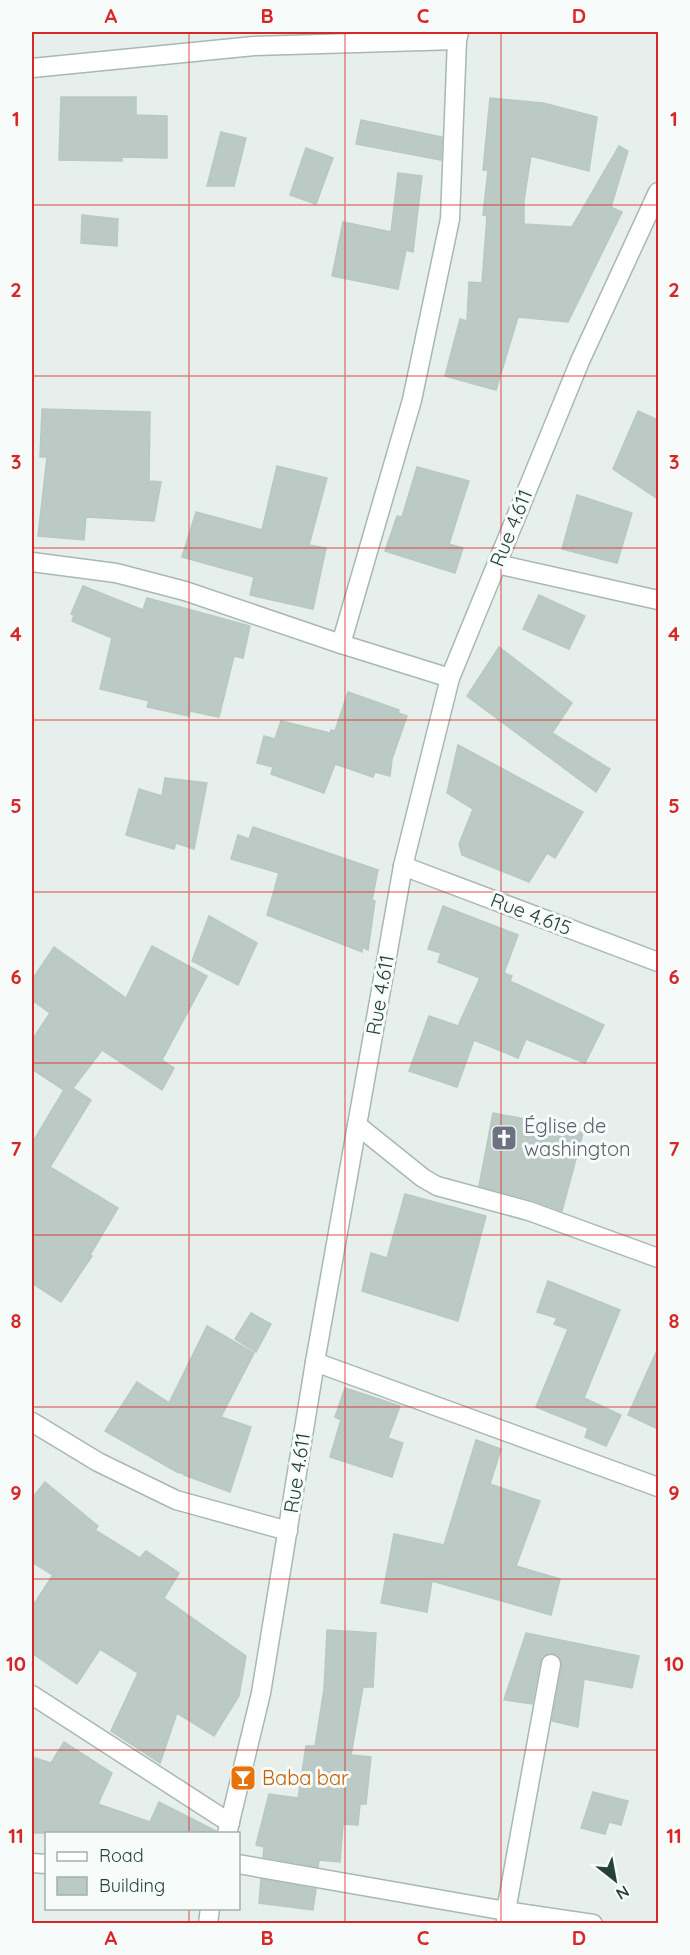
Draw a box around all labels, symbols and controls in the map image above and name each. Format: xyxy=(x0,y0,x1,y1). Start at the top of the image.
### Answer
text: A xyxy=(105,3,118,28)
text: B xyxy=(260,3,274,28)
text: C xyxy=(417,3,430,28)
text: D xyxy=(572,3,586,28)
text: 1 xyxy=(12,106,20,131)
text: 1 xyxy=(670,106,678,131)
text: 2 xyxy=(10,277,22,302)
text: 2 xyxy=(668,277,680,302)
text: 3 xyxy=(11,449,21,474)
text: 3 xyxy=(669,449,679,474)
street label: Rue 4.611 xyxy=(484,486,537,570)
text: 4 xyxy=(10,621,22,646)
text: 4 xyxy=(668,621,680,646)
text: 5 xyxy=(10,793,22,818)
text: 5 xyxy=(668,793,680,818)
street label: Rue 4.615 xyxy=(487,887,575,940)
street label: Rue 4.611 xyxy=(360,953,399,1037)
text: 6 xyxy=(10,964,22,989)
text: 6 xyxy=(668,964,680,989)
place label: Église de washington xyxy=(524,1113,631,1161)
church icon: Église de washington xyxy=(489,1123,519,1153)
text: 7 xyxy=(11,1136,22,1161)
text: 7 xyxy=(669,1136,680,1161)
text: 8 xyxy=(11,1308,22,1333)
text: 8 xyxy=(669,1308,680,1333)
street label: Rue 4.611 xyxy=(278,1431,315,1515)
text: 9 xyxy=(10,1480,22,1505)
text: 9 xyxy=(668,1480,680,1505)
text: 10 xyxy=(6,1651,26,1676)
text: 10 xyxy=(664,1651,684,1676)
bar icon: Baba bar xyxy=(228,1763,258,1793)
place label: Baba bar xyxy=(262,1765,349,1790)
text: 11 xyxy=(8,1823,24,1848)
text: 11 xyxy=(666,1823,682,1848)
legend xyxy=(45,1832,240,1910)
text: Road xyxy=(99,1844,144,1867)
north arrow xyxy=(585,1850,645,1910)
text: Building xyxy=(99,1874,165,1897)
text: N xyxy=(613,1881,633,1904)
text: A xyxy=(105,1925,118,1950)
text: B xyxy=(260,1925,274,1950)
text: C xyxy=(417,1925,430,1950)
text: D xyxy=(572,1925,586,1950)

